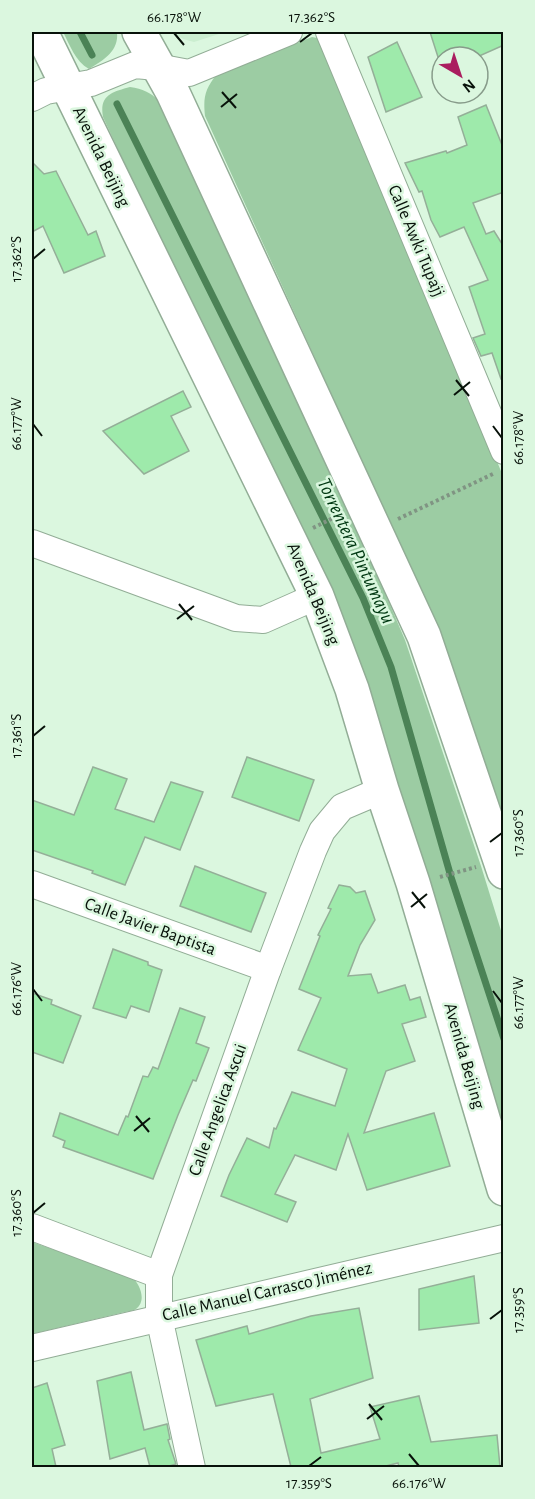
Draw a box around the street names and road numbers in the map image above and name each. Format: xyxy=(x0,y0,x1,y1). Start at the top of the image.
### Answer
street label: Avenida Beijing xyxy=(69,104,133,210)
street label: Calle Awki Tupajj xyxy=(384,183,448,299)
street label: Avenida Beijing xyxy=(283,540,343,648)
street label: Calle Javier Baptista xyxy=(82,895,218,959)
street label: Avenida Beijing xyxy=(440,1001,488,1111)
street label: Calle Angelica Ascui xyxy=(186,1042,250,1178)
street label: Calle Manuel Carrasco Jiménez xyxy=(160,1259,374,1325)

